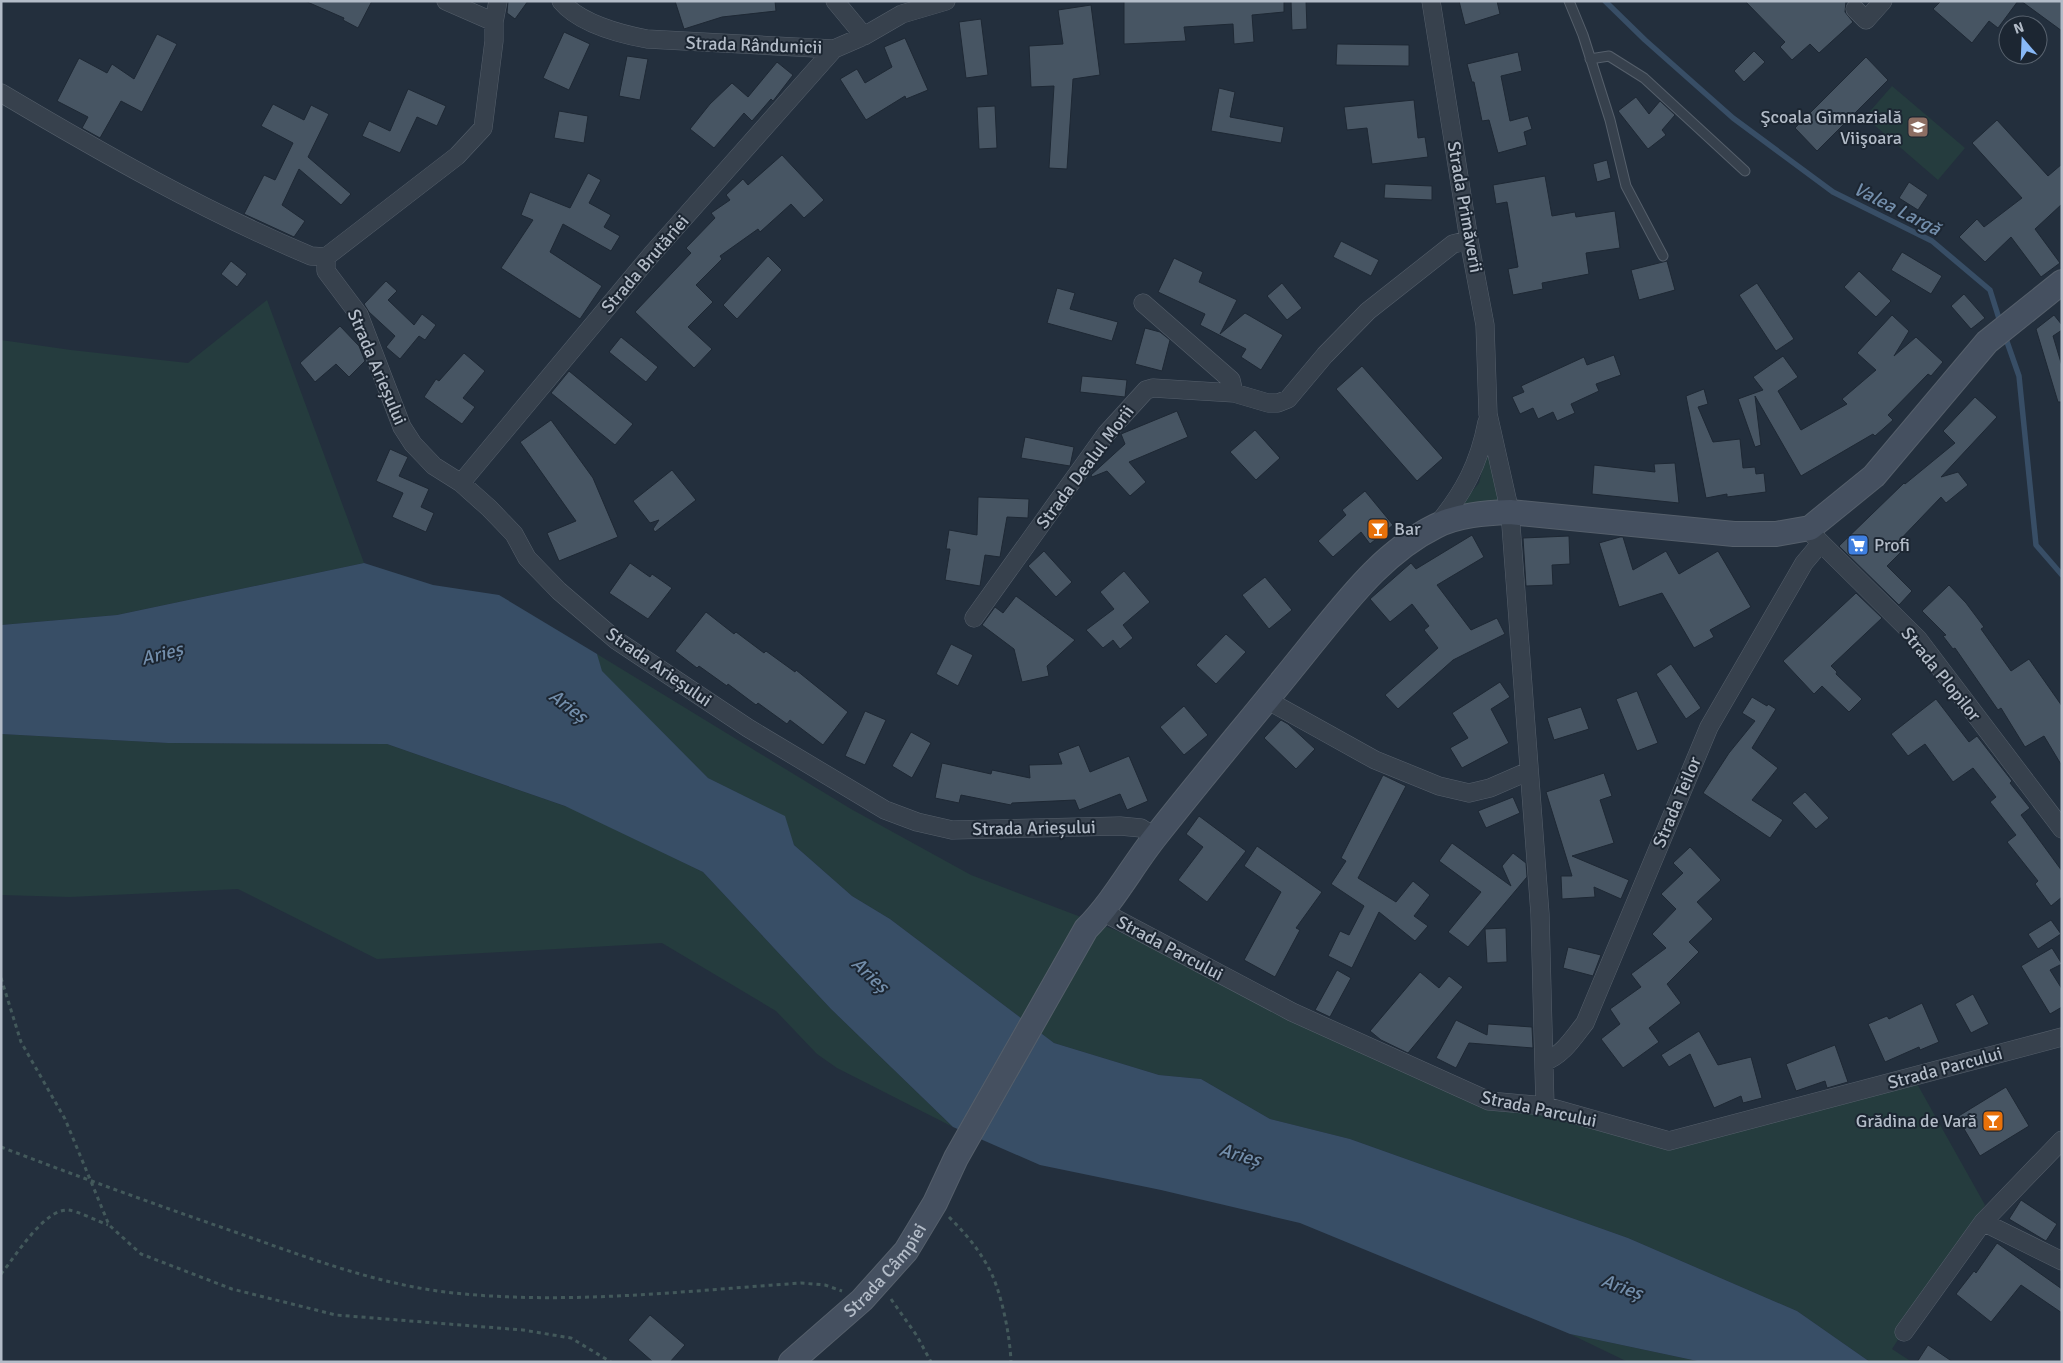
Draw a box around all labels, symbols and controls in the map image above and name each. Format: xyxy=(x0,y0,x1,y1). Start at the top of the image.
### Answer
north arrow xyxy=(1998,15,2048,65)
text: N xyxy=(2012,19,2026,38)
street label: Strada Rândunicii xyxy=(685,32,823,58)
place label: Şcoala Gimnazială Viişoara xyxy=(1761,106,1902,149)
school or university icon: Şcoala Gimnazială Viişoara xyxy=(1906,115,1930,139)
street label: Strada Primăverii xyxy=(1443,140,1487,274)
water label: Valea Largă xyxy=(1850,177,1946,242)
street label: Strada Brutăriei xyxy=(596,210,694,318)
street label: Strada Arieșului xyxy=(343,306,411,428)
street label: Strada Dealul Morii xyxy=(1031,401,1139,533)
bar icon: Bar xyxy=(1366,517,1390,541)
place label: Bar xyxy=(1394,518,1421,540)
supermarket icon: Profi xyxy=(1846,533,1870,557)
place label: Profi xyxy=(1874,534,1910,556)
street label: Strada Arieșului xyxy=(602,622,716,712)
street label: Strada Plopilor xyxy=(1896,623,1986,726)
water label: Arieș xyxy=(139,637,187,671)
water label: Arieș xyxy=(544,684,593,729)
street label: Strada Teilor xyxy=(1648,753,1706,851)
street label: Strada Arieșului xyxy=(972,816,1096,840)
street label: Strada Parcului xyxy=(1113,911,1227,985)
water label: Arieș xyxy=(846,952,895,999)
street label: Strada Parcului xyxy=(1885,1042,2005,1094)
street label: Strada Parcului xyxy=(1479,1086,1599,1132)
bar icon: Grădina de Vară xyxy=(1981,1109,2005,1133)
place label: Grădina de Vară xyxy=(1856,1110,1977,1132)
water label: Arieș xyxy=(1217,1138,1265,1173)
street label: Strada Câmpiei xyxy=(839,1219,931,1322)
water label: Arieș xyxy=(1598,1269,1647,1306)

